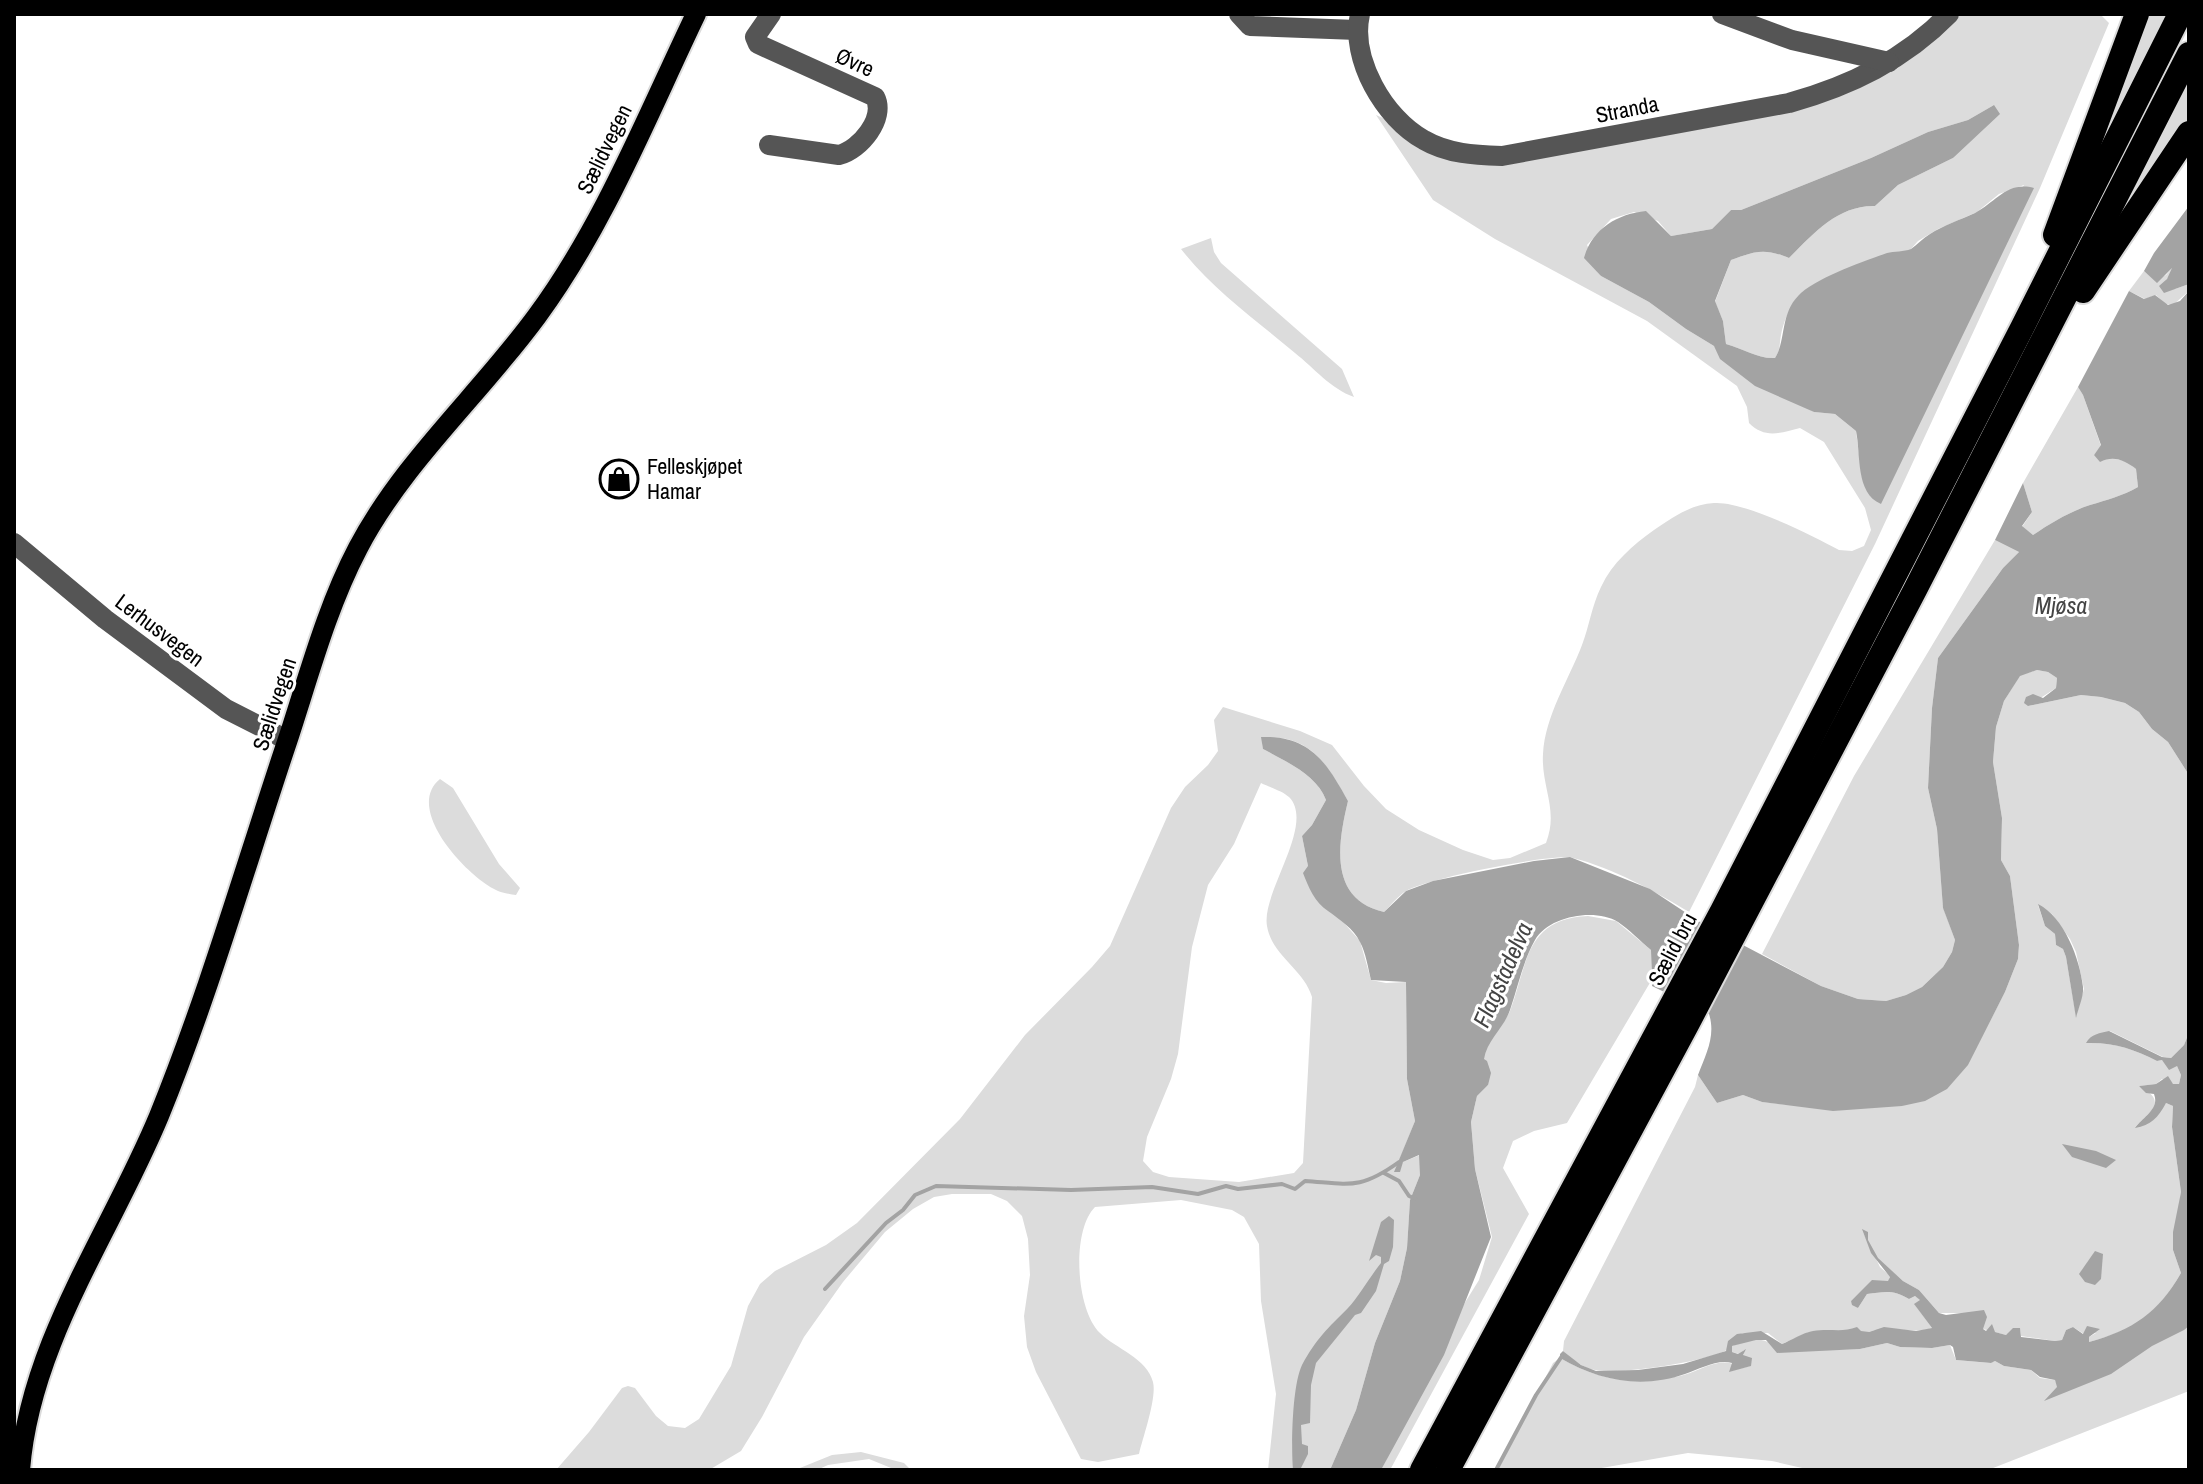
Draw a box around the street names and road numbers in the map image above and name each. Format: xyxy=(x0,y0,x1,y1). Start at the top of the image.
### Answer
street label: Øvre xyxy=(831,40,879,84)
street label: Stranda xyxy=(1593,88,1661,130)
street label: Sælidvegen xyxy=(569,99,639,199)
street label: Lerhusvegen xyxy=(109,587,211,673)
street label: Sælidvegen xyxy=(245,654,303,754)
street label: Sælid bru xyxy=(1640,907,1704,991)

